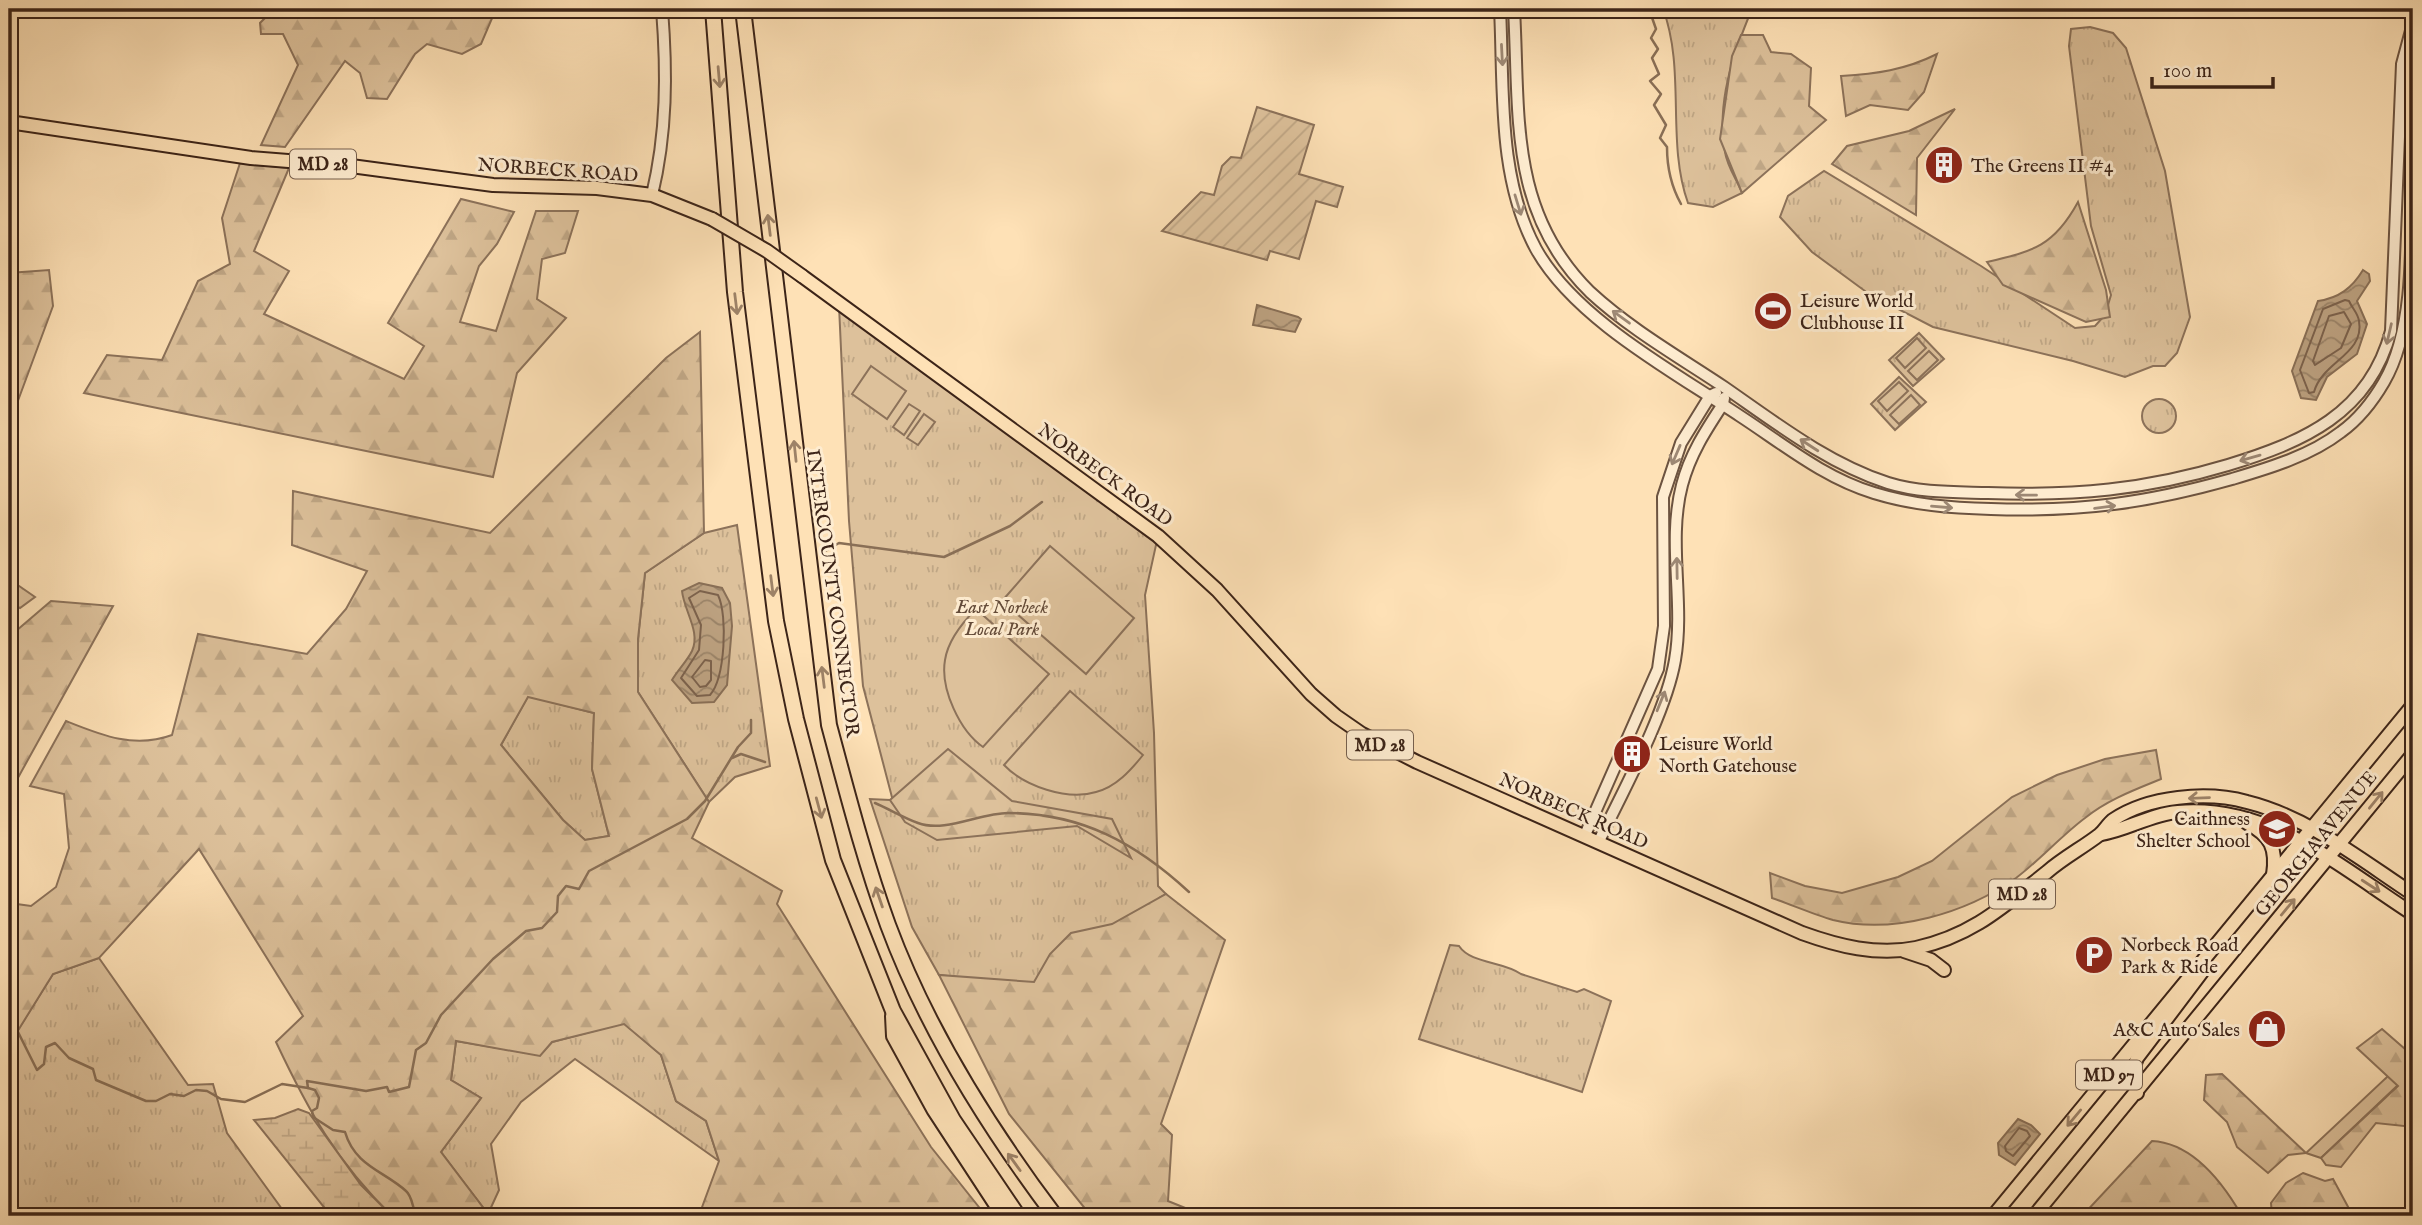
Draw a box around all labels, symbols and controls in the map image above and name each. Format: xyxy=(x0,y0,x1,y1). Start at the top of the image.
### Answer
one-way arrow xyxy=(1496,43,1509,66)
scale bar xyxy=(2152,46,2273,90)
text: 100 m xyxy=(2163,58,2212,85)
one-way arrow xyxy=(713,65,726,88)
building icon: The Greens II #4 xyxy=(1923,144,1965,186)
road number: MD 28 xyxy=(290,149,356,178)
street label: NORBECK ROAD xyxy=(477,153,639,189)
place label: The Greens II #4 xyxy=(1971,155,2114,179)
one-way arrow xyxy=(1513,194,1526,216)
one-way arrow xyxy=(762,214,775,237)
sports icon: Leisure World Clubhouse II xyxy=(1752,290,1794,332)
place label: Leisure World Clubhouse II xyxy=(1800,290,1914,336)
one-way arrow xyxy=(730,292,743,314)
one-way arrow xyxy=(1612,310,1631,324)
one-way arrow xyxy=(2382,322,2395,345)
street label: NORBECK ROAD xyxy=(1033,419,1177,533)
one-way arrow xyxy=(1800,438,1819,452)
one-way arrow xyxy=(788,440,801,463)
one-way arrow xyxy=(1669,444,1682,466)
street label: INTERCOUNTY CONNECTOR xyxy=(800,448,864,739)
one-way arrow xyxy=(2239,453,2261,466)
one-way arrow xyxy=(2015,488,2038,501)
one-way arrow xyxy=(2093,500,2116,513)
one-way arrow xyxy=(1930,501,1952,514)
one-way arrow xyxy=(1670,557,1684,580)
one-way arrow xyxy=(766,574,779,596)
park label: East Norbeck Local Park xyxy=(955,596,1049,642)
one-way arrow xyxy=(817,666,830,689)
one-way arrow xyxy=(1656,691,1669,713)
road number: MD 28 xyxy=(1347,730,1413,760)
building icon: Leisure World North Gatehouse xyxy=(1611,733,1653,775)
place label: Leisure World North Gatehouse xyxy=(1659,733,1797,779)
street label: GEORGIA AVENUE xyxy=(2250,766,2383,922)
street label: NORBECK ROAD xyxy=(1495,768,1652,855)
one-way arrow xyxy=(2188,791,2211,804)
one-way arrow xyxy=(2368,791,2383,809)
one-way arrow xyxy=(813,796,826,819)
place label: Caithness Shelter School xyxy=(2136,808,2251,854)
school or university icon: Caithness Shelter School xyxy=(2256,808,2298,850)
road number: MD 28 xyxy=(1989,880,2055,908)
one-way arrow xyxy=(2360,880,2380,894)
one-way arrow xyxy=(872,886,884,908)
one-way arrow xyxy=(2280,898,2296,916)
parking icon: Norbeck Road Park & Ride xyxy=(2073,934,2115,976)
place label: Norbeck Road Park & Ride xyxy=(2121,934,2239,980)
shop icon: A&C Auto Sales xyxy=(2246,1008,2288,1050)
place label: A&C Auto Sales xyxy=(2112,1019,2240,1043)
road number: MD 97 xyxy=(2076,1060,2142,1090)
one-way arrow xyxy=(2066,1109,2082,1127)
one-way arrow xyxy=(1007,1152,1022,1171)

